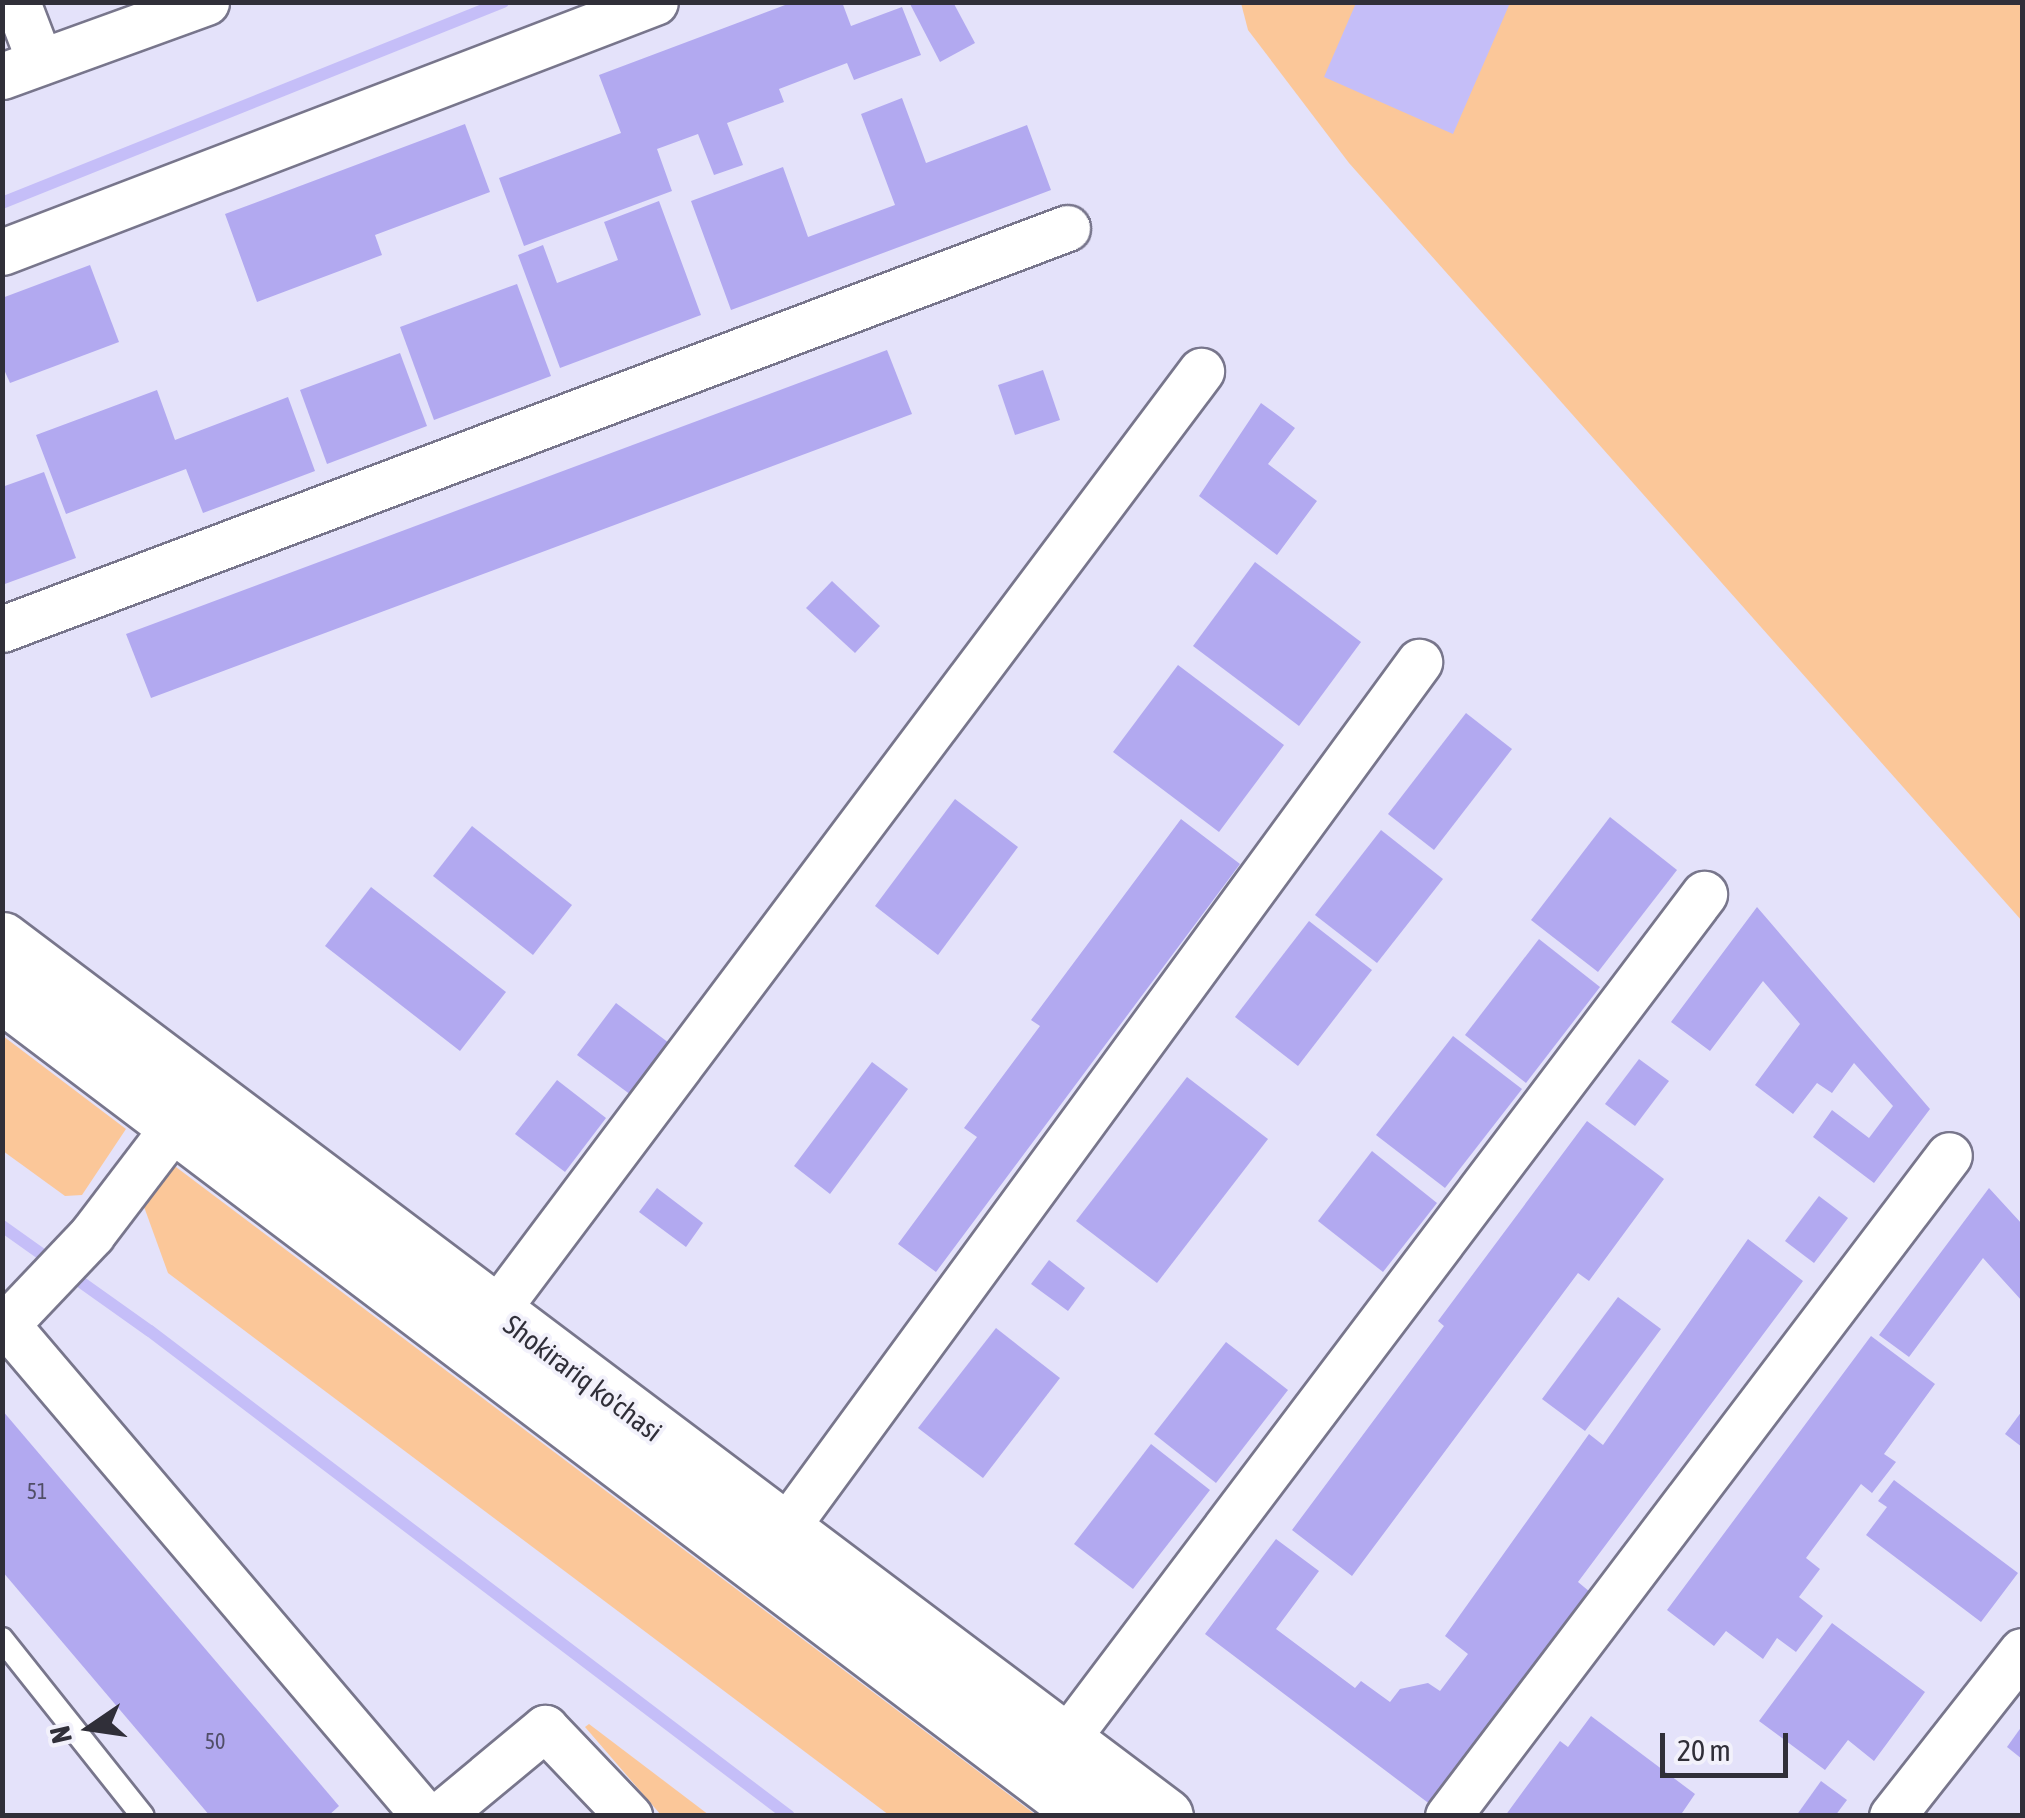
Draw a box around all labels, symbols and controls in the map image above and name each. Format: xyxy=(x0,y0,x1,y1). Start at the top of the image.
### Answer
street label: Shokirariq ko'chasi xyxy=(497,1308,669,1448)
house number: 51 xyxy=(27,1479,47,1505)
north arrow xyxy=(40,1678,140,1778)
scale bar xyxy=(1665,1713,1792,1775)
text: N xyxy=(43,1723,78,1746)
house number: 50 xyxy=(205,1729,225,1755)
text: 20 m xyxy=(1677,1733,1731,1767)

